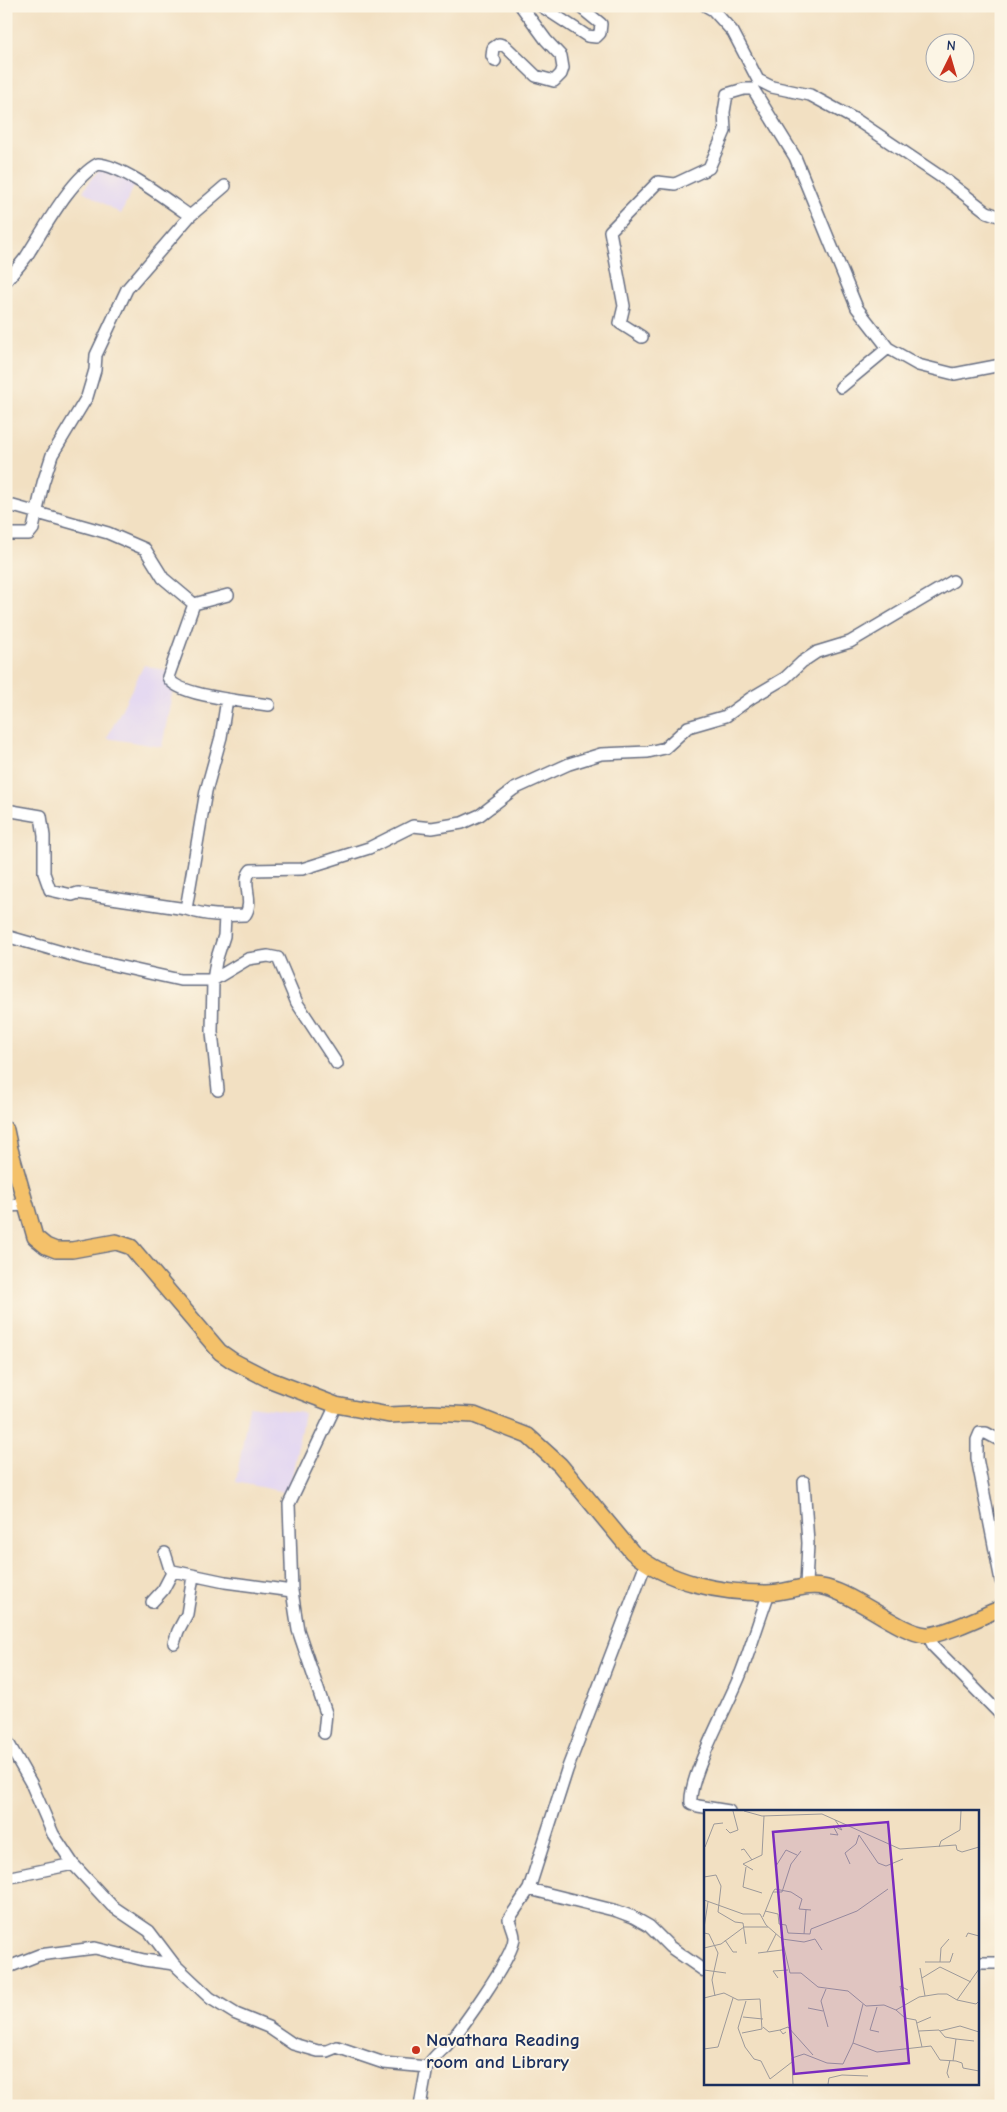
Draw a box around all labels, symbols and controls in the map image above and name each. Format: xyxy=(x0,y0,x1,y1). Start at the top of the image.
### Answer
north arrow xyxy=(924,32,974,82)
text: N xyxy=(946,37,956,54)
inset map xyxy=(704,1810,980,2084)
place label: Navathara Reading room and Library xyxy=(426,2029,580,2073)
marker: Navathara Reading room and Library xyxy=(410,2044,422,2056)

